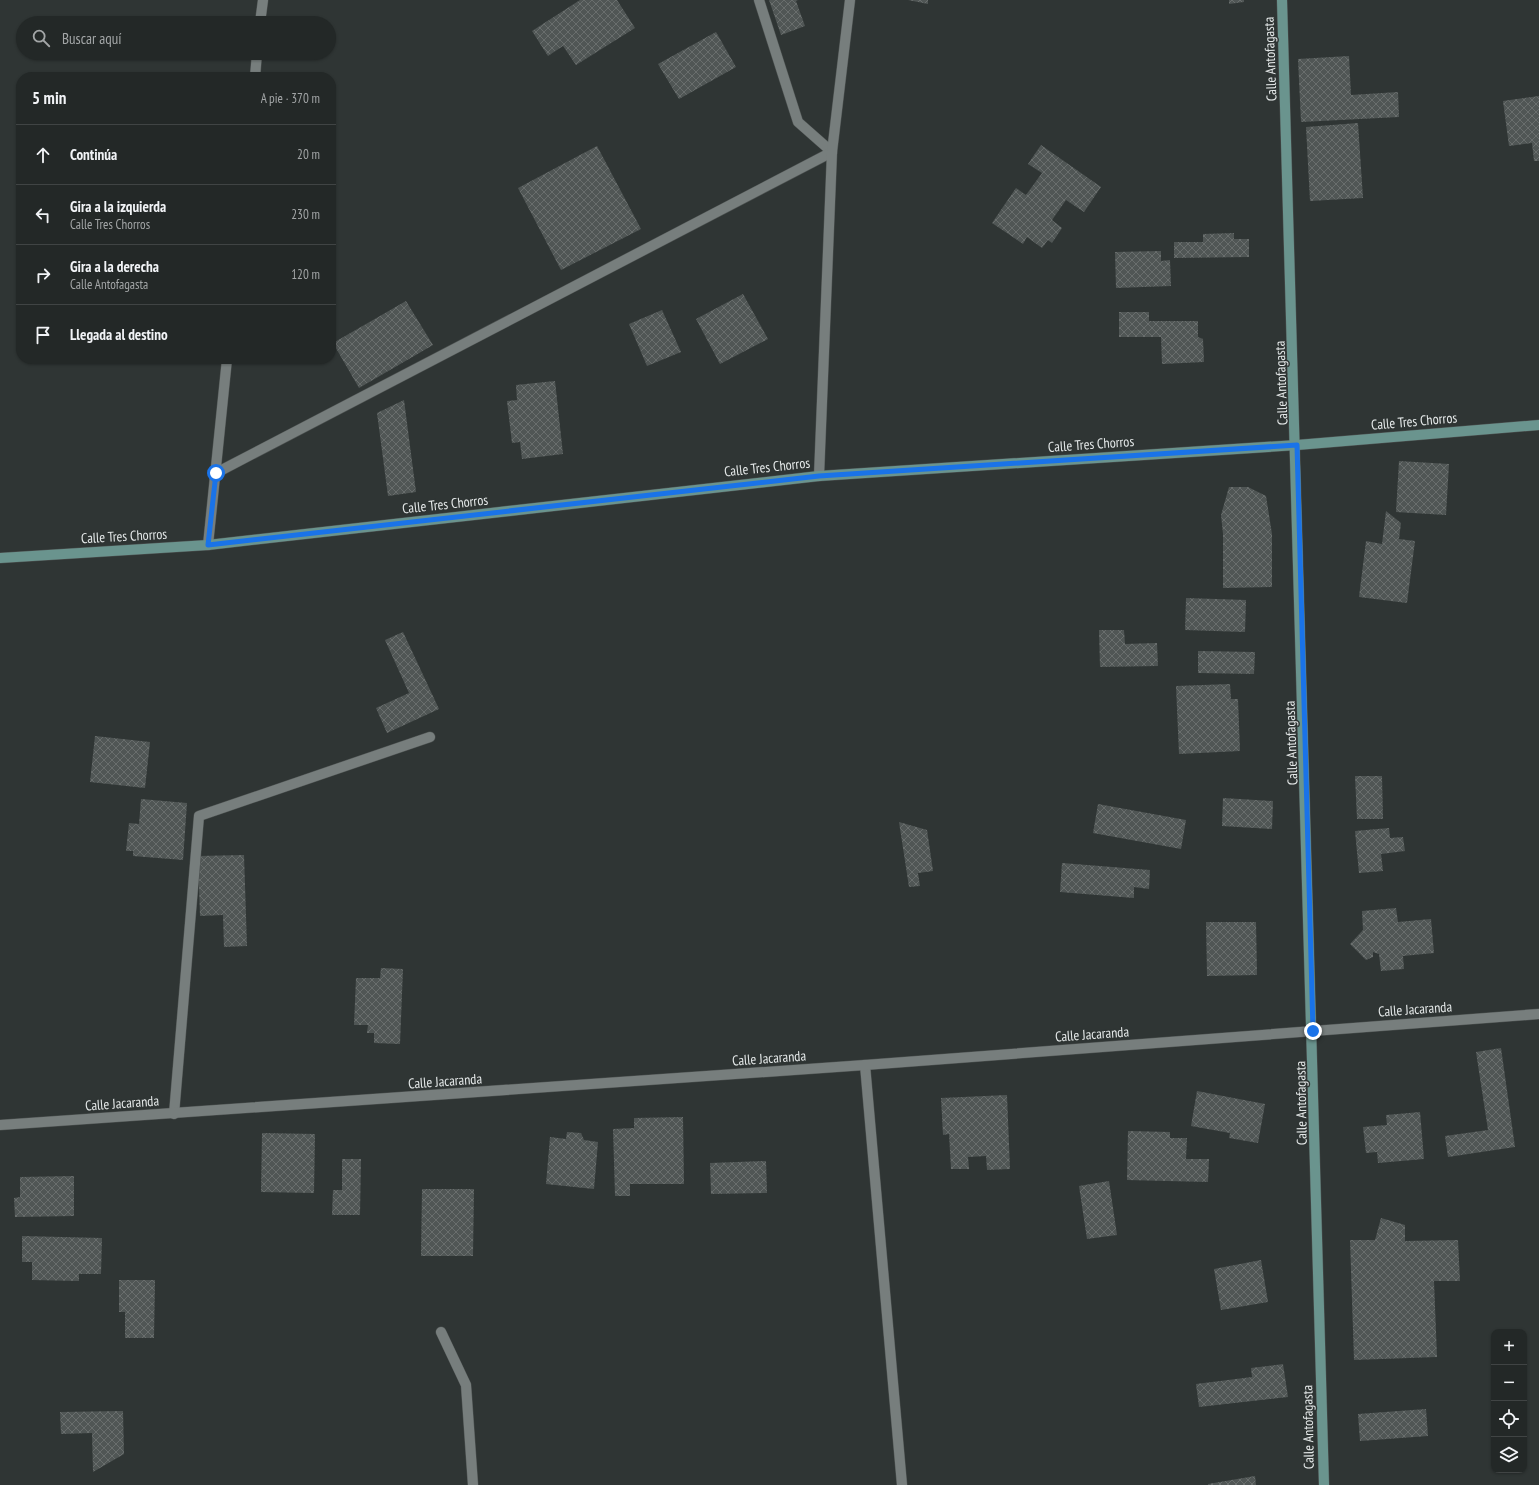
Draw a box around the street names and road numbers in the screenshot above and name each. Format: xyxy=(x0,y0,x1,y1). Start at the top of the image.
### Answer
street label: Calle Antofagasta xyxy=(1260,17,1280,101)
street label: Calle Antofagasta xyxy=(1271,341,1291,425)
street label: Calle Tres Chorros xyxy=(1370,408,1458,434)
street label: Calle Tres Chorros xyxy=(1047,432,1135,456)
street label: Calle Tres Chorros xyxy=(723,454,811,480)
street label: Calle Tres Chorros xyxy=(401,491,489,517)
street label: Calle Tres Chorros xyxy=(80,525,168,547)
street label: Calle Antofagasta xyxy=(1281,701,1301,785)
street label: Calle Jacaranda xyxy=(1378,997,1452,1021)
street label: Calle Jacaranda xyxy=(1055,1022,1129,1046)
street label: Calle Jacaranda xyxy=(732,1046,806,1070)
street label: Calle Antofagasta xyxy=(1291,1061,1311,1145)
street label: Calle Jacaranda xyxy=(408,1069,482,1093)
street label: Calle Jacaranda xyxy=(85,1091,159,1115)
street label: Calle Antofagasta xyxy=(1298,1385,1318,1469)

